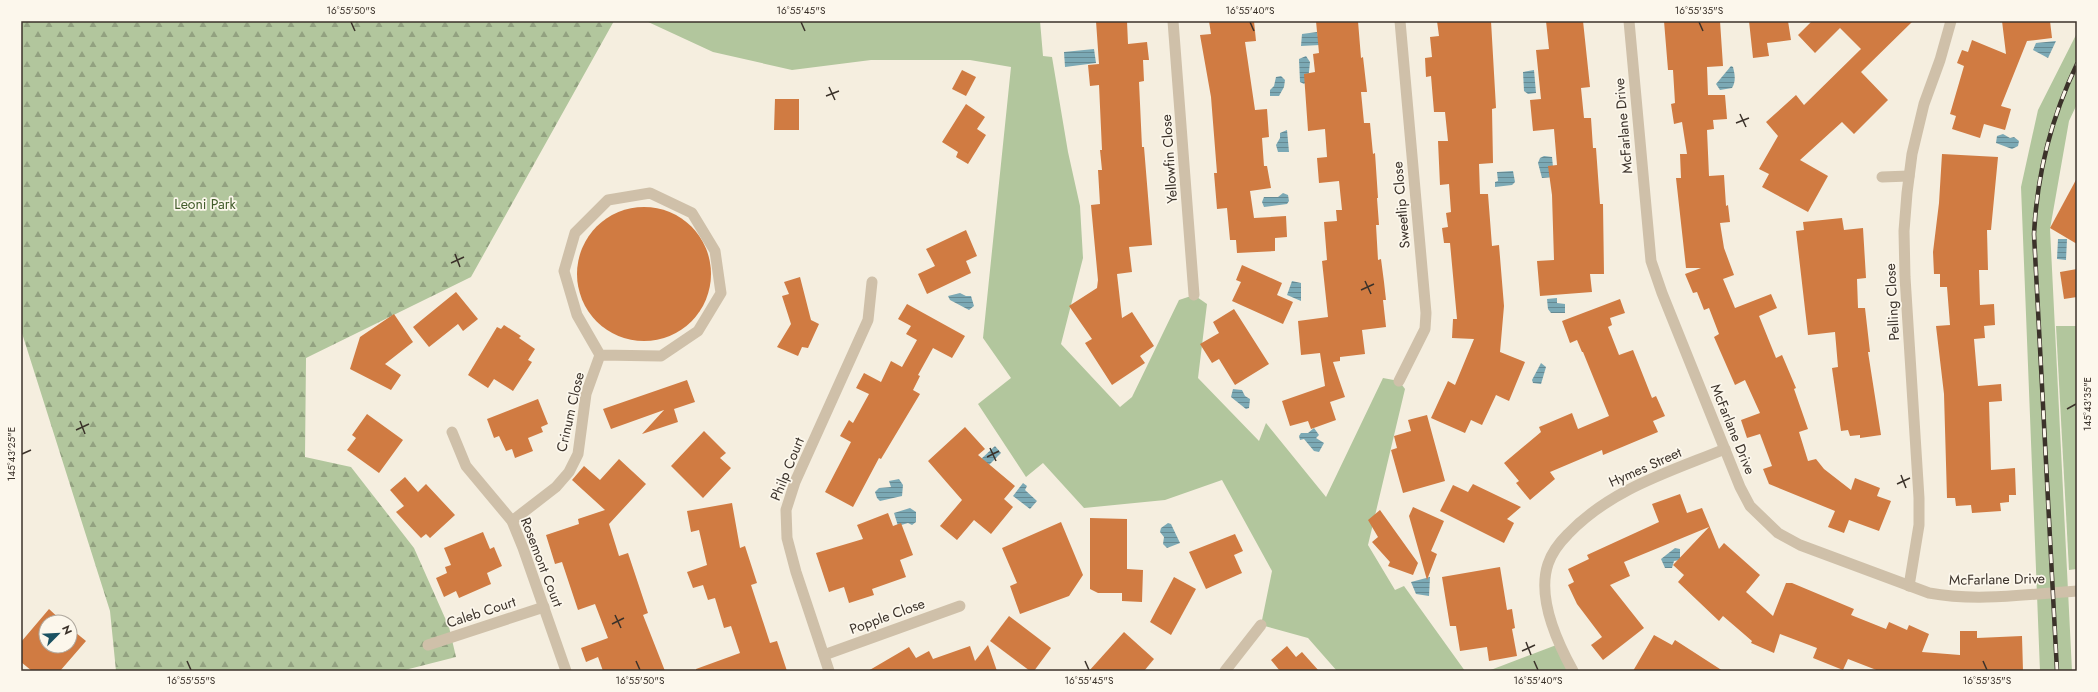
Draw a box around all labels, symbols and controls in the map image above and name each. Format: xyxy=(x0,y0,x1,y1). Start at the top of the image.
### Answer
text: 16°55'50"S xyxy=(327,3,376,18)
text: 16°55'45"S xyxy=(777,3,826,18)
text: 16°55'40"S xyxy=(1225,3,1275,18)
text: 16°55'35"S xyxy=(1675,3,1724,18)
street label: McFarlane Drive xyxy=(1609,77,1637,175)
street label: Yellowfin Close xyxy=(1156,114,1182,204)
street label: Sweetlip Close xyxy=(1387,161,1415,249)
park label: Leoni Park xyxy=(174,194,236,214)
street label: Pelling Close xyxy=(1880,263,1904,341)
street label: Crinum Close xyxy=(551,370,589,454)
text: 145°43'35"E xyxy=(2080,377,2095,431)
street label: McFarlane Drive xyxy=(1706,381,1760,477)
text: 145°43'25"E xyxy=(4,427,19,481)
street label: Philp Court xyxy=(765,434,809,504)
street label: Hymes Street xyxy=(1606,442,1685,492)
street label: Rosemont Court xyxy=(516,514,569,610)
street label: McFarlane Drive xyxy=(1949,568,2045,590)
street label: Caleb Court xyxy=(444,591,519,633)
street label: Popple Close xyxy=(847,593,927,639)
north arrow xyxy=(38,614,78,654)
text: N xyxy=(58,623,76,637)
text: 16°55'55"S xyxy=(167,673,216,688)
text: 16°55'50"S xyxy=(616,673,665,688)
text: 16°55'45"S xyxy=(1065,673,1114,688)
text: 16°55'40"S xyxy=(1513,673,1563,688)
text: 16°55'35"S xyxy=(1963,673,2012,688)

